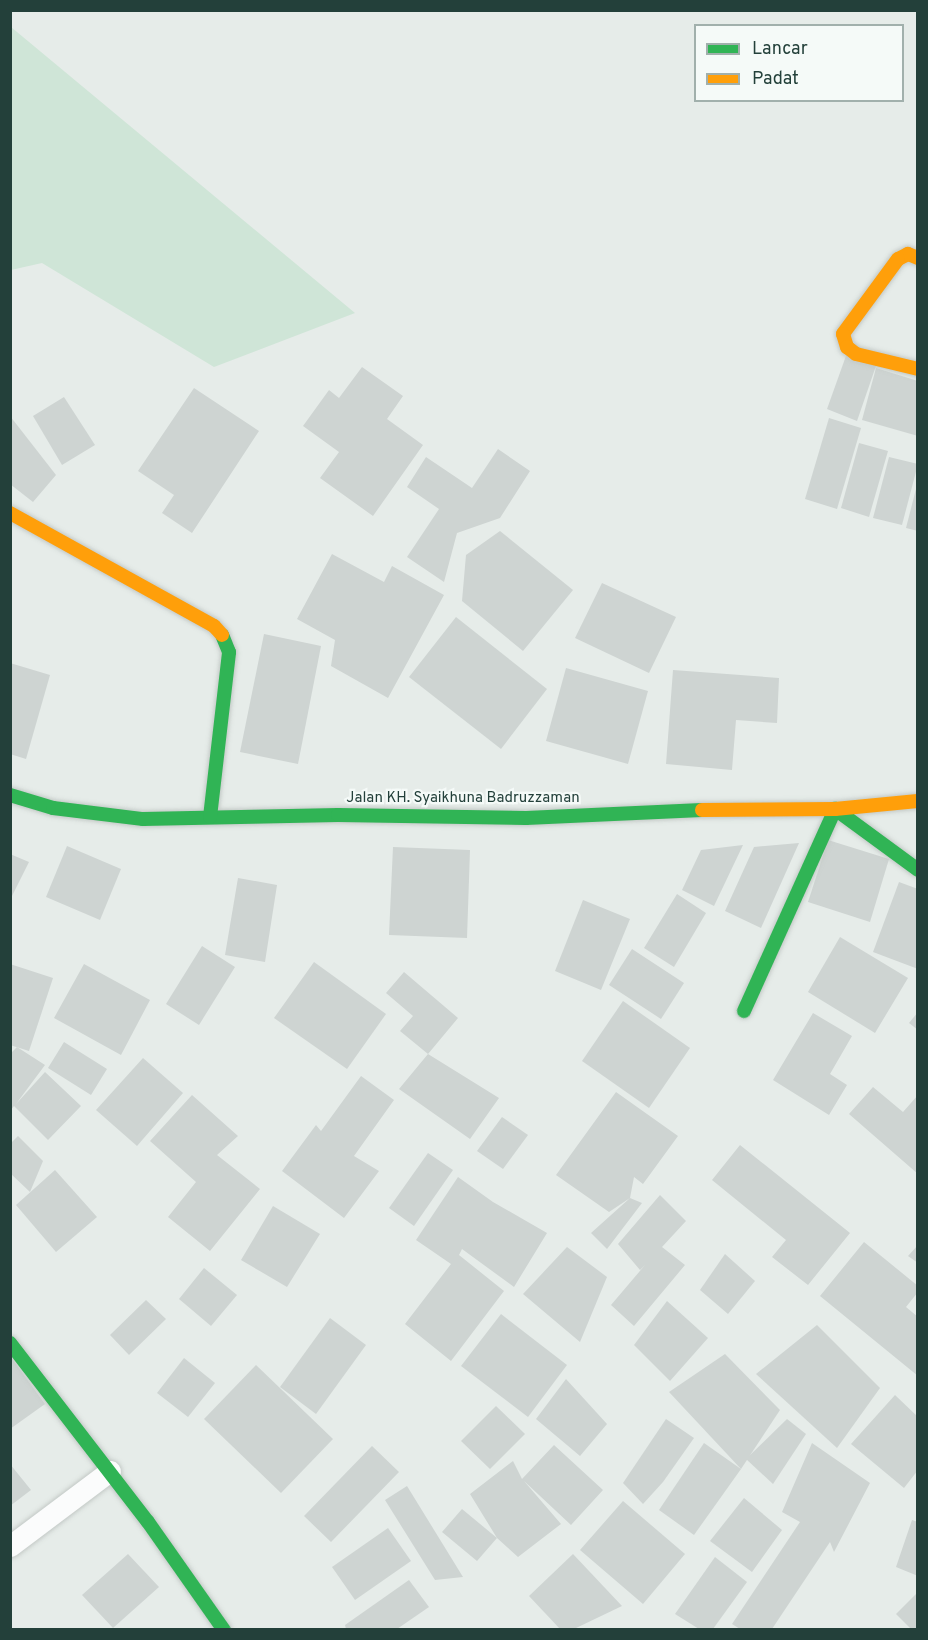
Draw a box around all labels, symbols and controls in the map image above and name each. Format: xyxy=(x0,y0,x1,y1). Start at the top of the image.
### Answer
legend xyxy=(694,24,904,102)
text: Lancar xyxy=(752,38,808,61)
text: Padat xyxy=(752,68,799,91)
street label: Jalan KH. Syaikhuna Badruzzaman xyxy=(346,790,580,808)

